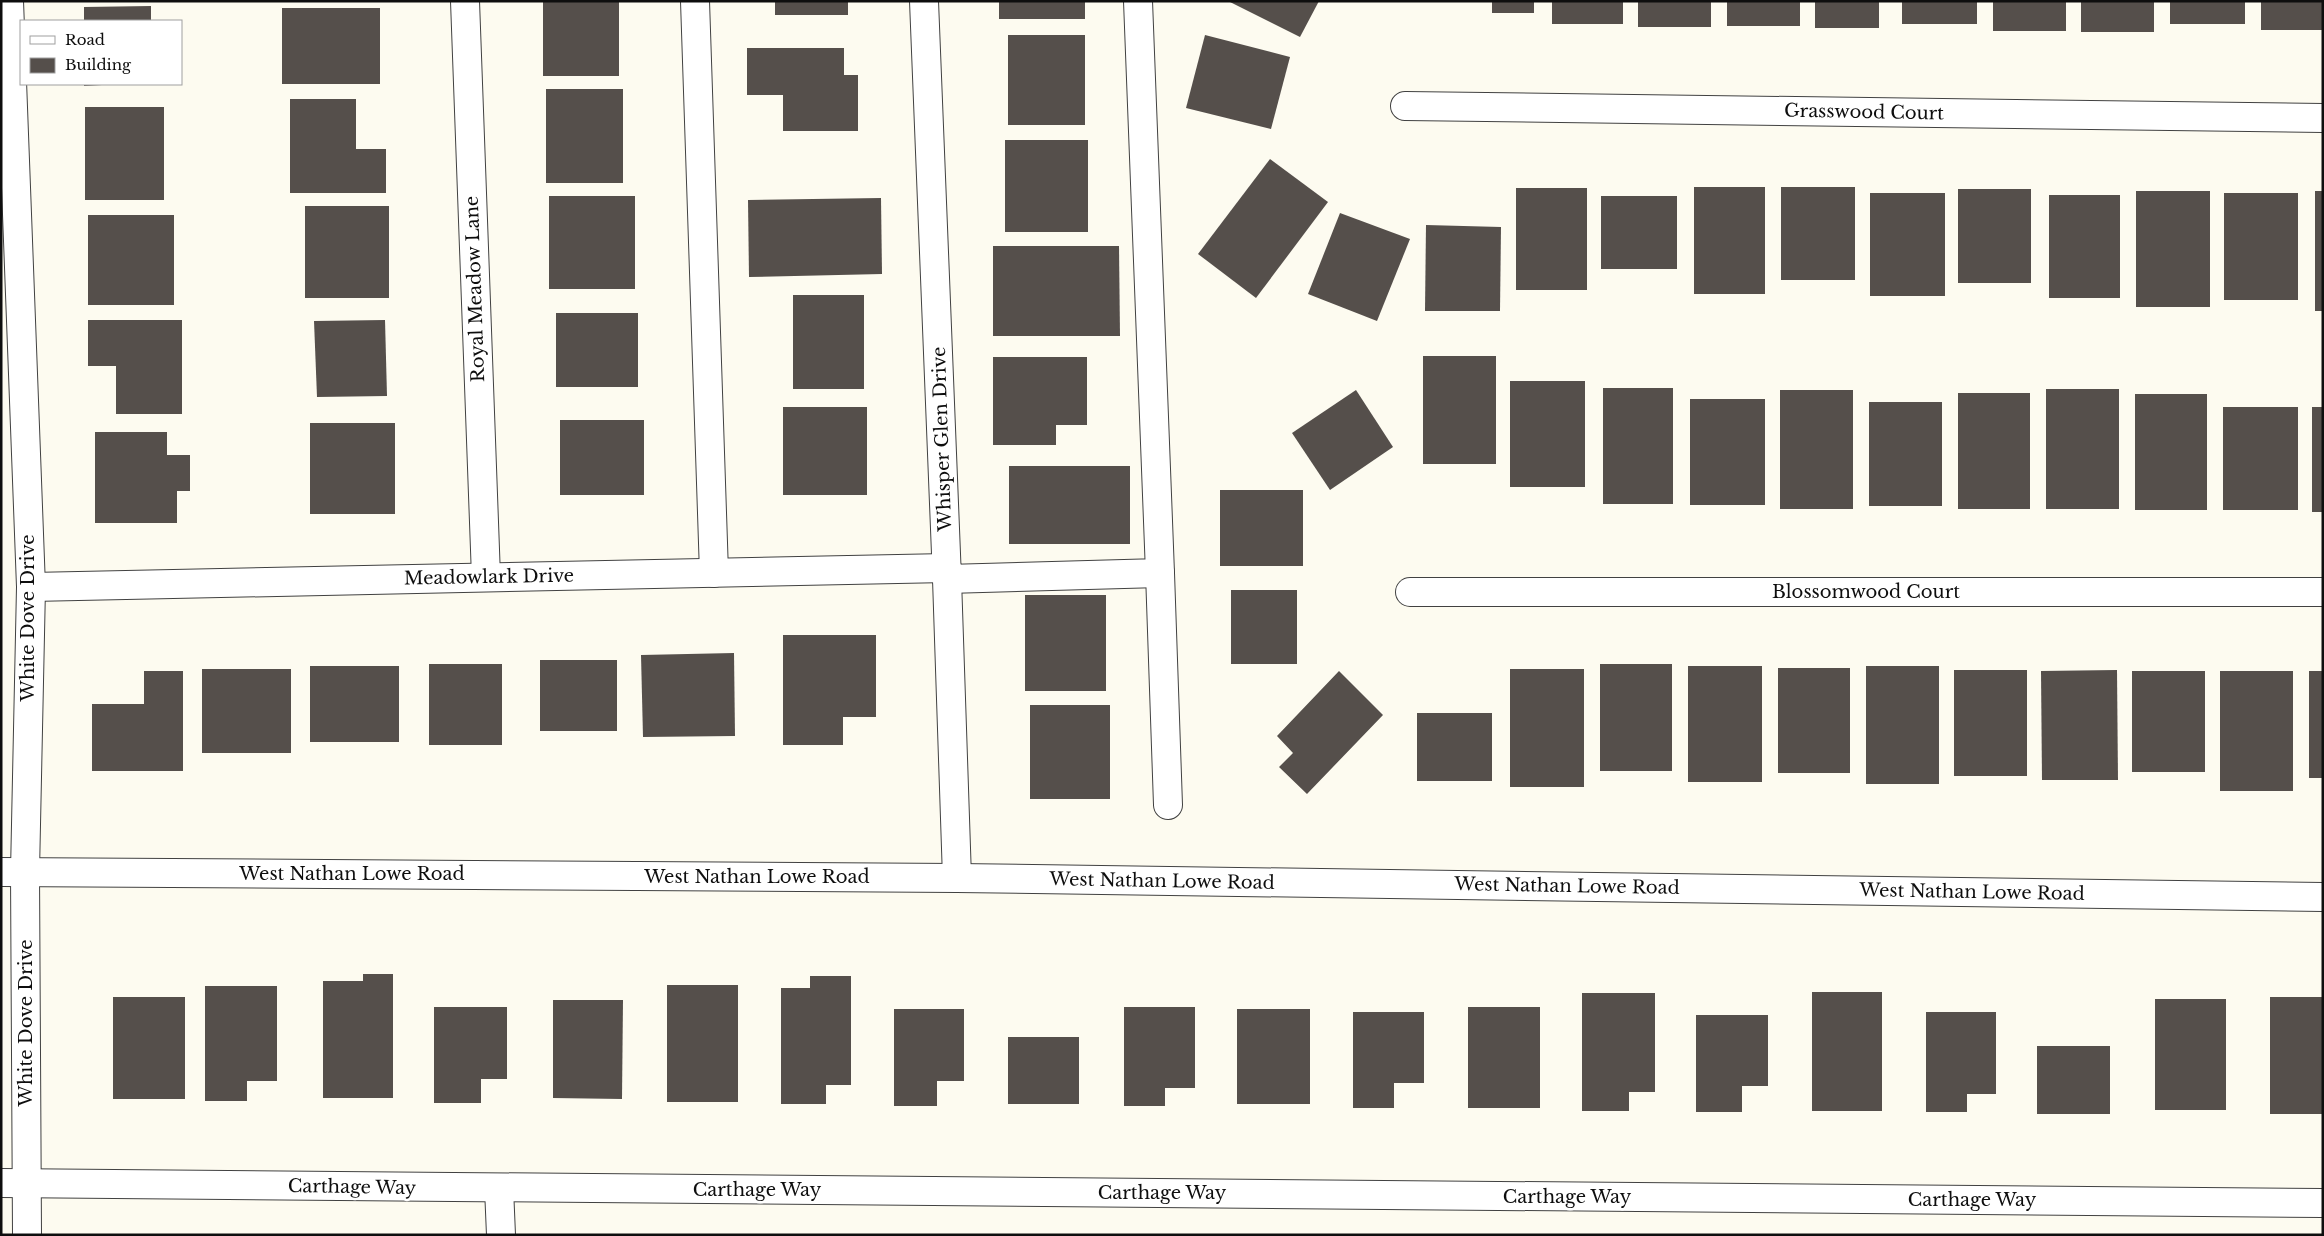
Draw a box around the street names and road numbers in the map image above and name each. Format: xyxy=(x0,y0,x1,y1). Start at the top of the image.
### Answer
street label: Grasswood Court xyxy=(1784,100,1944,124)
street label: Royal Meadow Lane xyxy=(461,195,489,383)
street label: Whisper Glen Drive xyxy=(928,346,956,533)
street label: White Dove Drive xyxy=(17,534,39,703)
street label: Meadowlark Drive xyxy=(404,565,574,589)
street label: Blossomwood Court xyxy=(1772,581,1960,603)
street label: West Nathan Lowe Road xyxy=(238,863,465,885)
street label: West Nathan Lowe Road xyxy=(643,866,870,888)
street label: West Nathan Lowe Road xyxy=(1048,868,1275,894)
street label: West Nathan Lowe Road xyxy=(1453,873,1680,899)
street label: West Nathan Lowe Road xyxy=(1858,879,2085,905)
street label: White Dove Drive xyxy=(15,939,37,1108)
street label: Carthage Way xyxy=(288,1175,417,1199)
street label: Carthage Way xyxy=(693,1179,822,1201)
street label: Carthage Way xyxy=(1098,1182,1227,1204)
street label: Carthage Way xyxy=(1503,1186,1632,1208)
street label: Carthage Way xyxy=(1908,1189,2037,1211)

